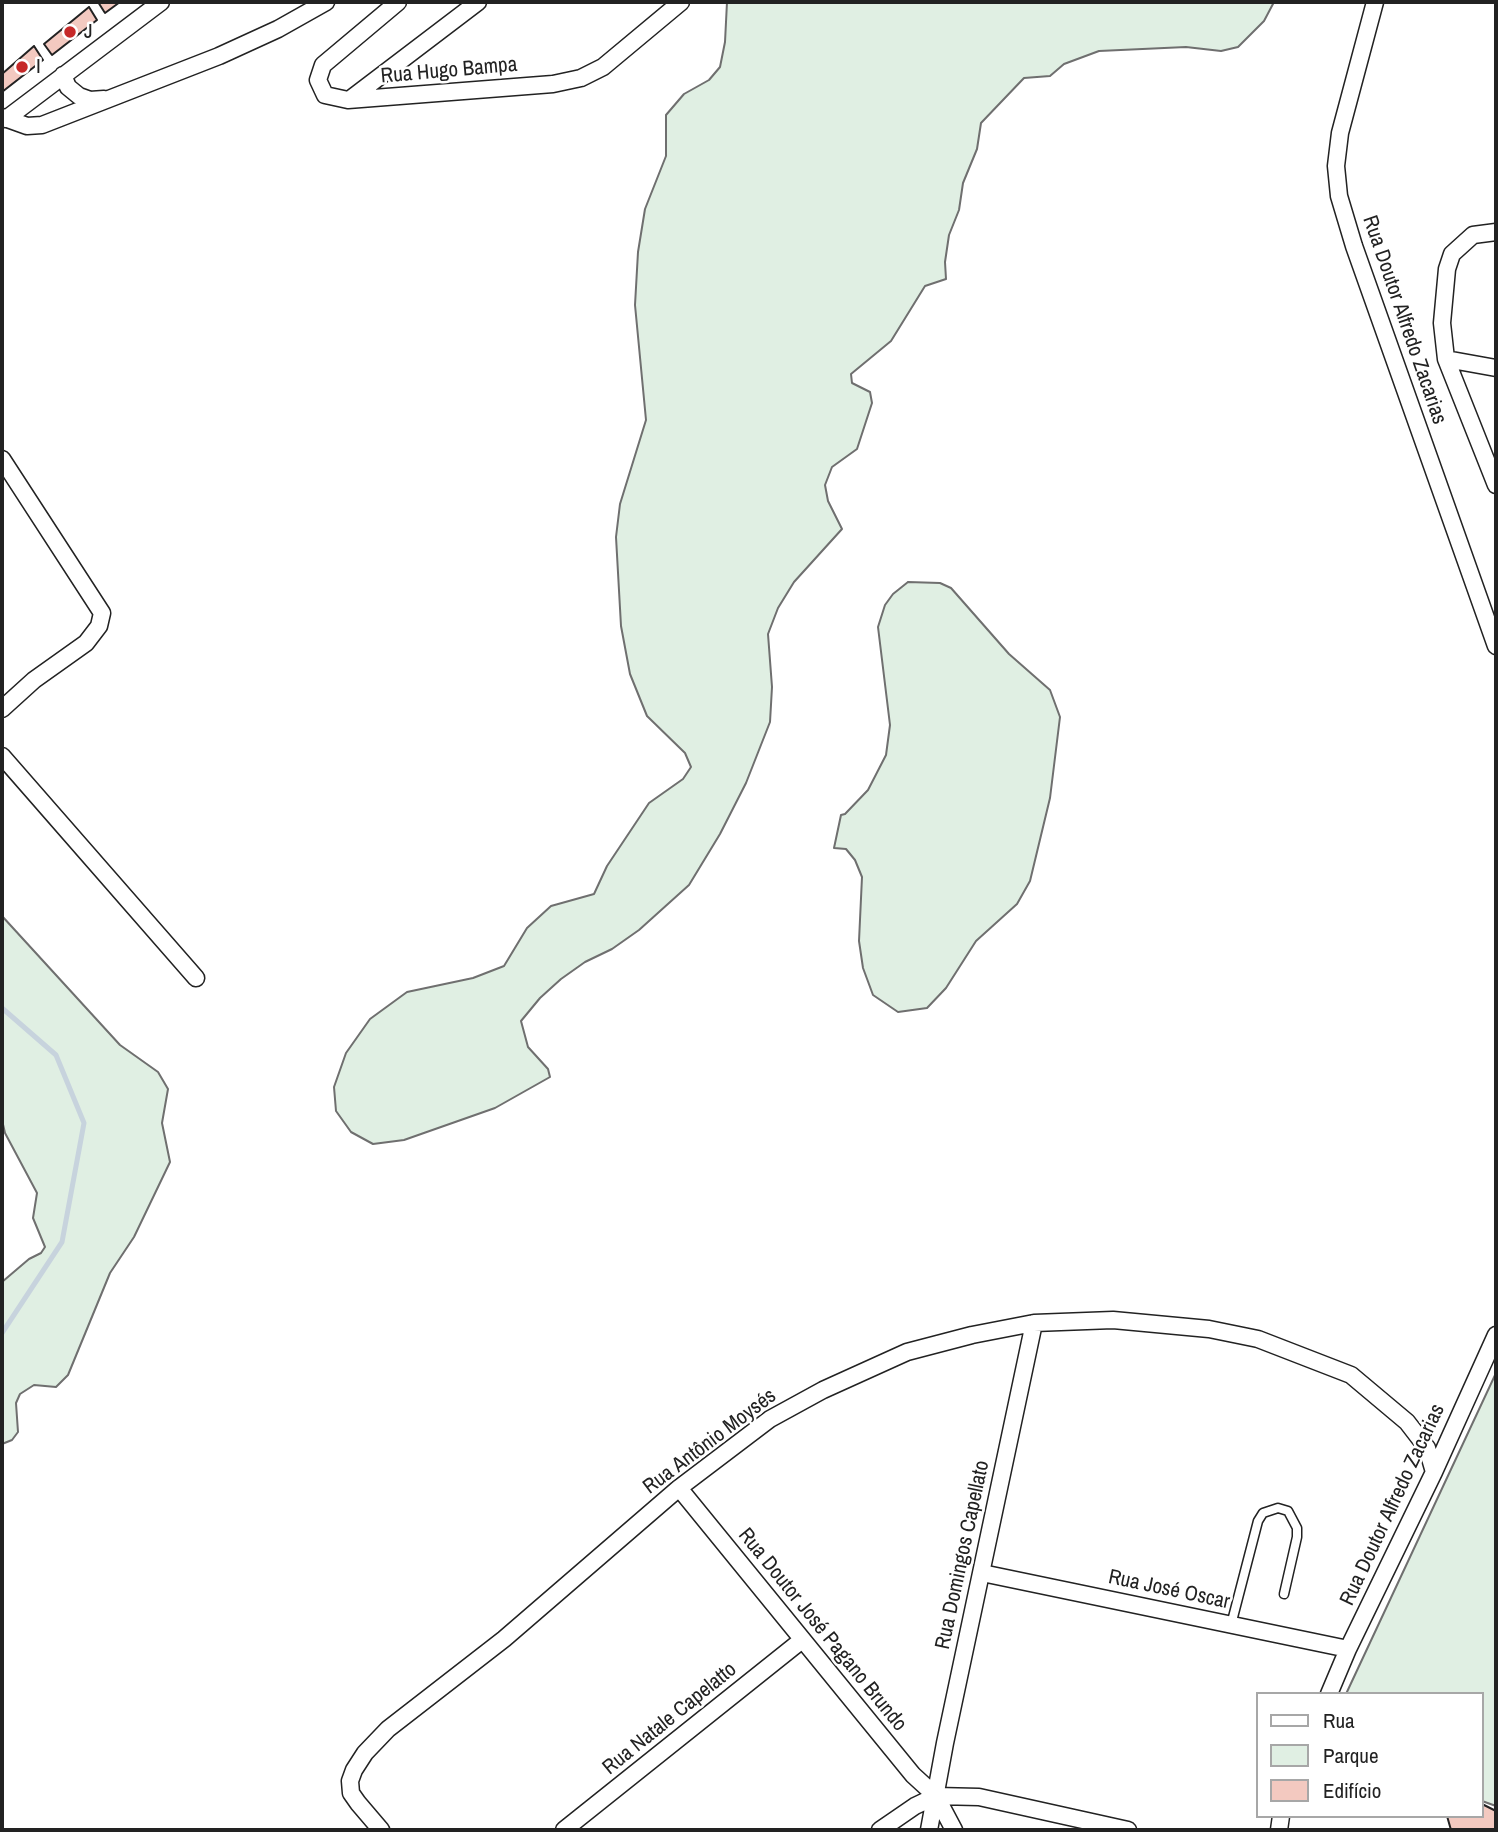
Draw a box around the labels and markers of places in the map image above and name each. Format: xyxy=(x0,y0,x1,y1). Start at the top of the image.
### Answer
place label: J xyxy=(84,19,93,45)
marker: J xyxy=(62,24,78,40)
place label: I xyxy=(36,54,41,80)
marker: I xyxy=(14,59,30,75)

